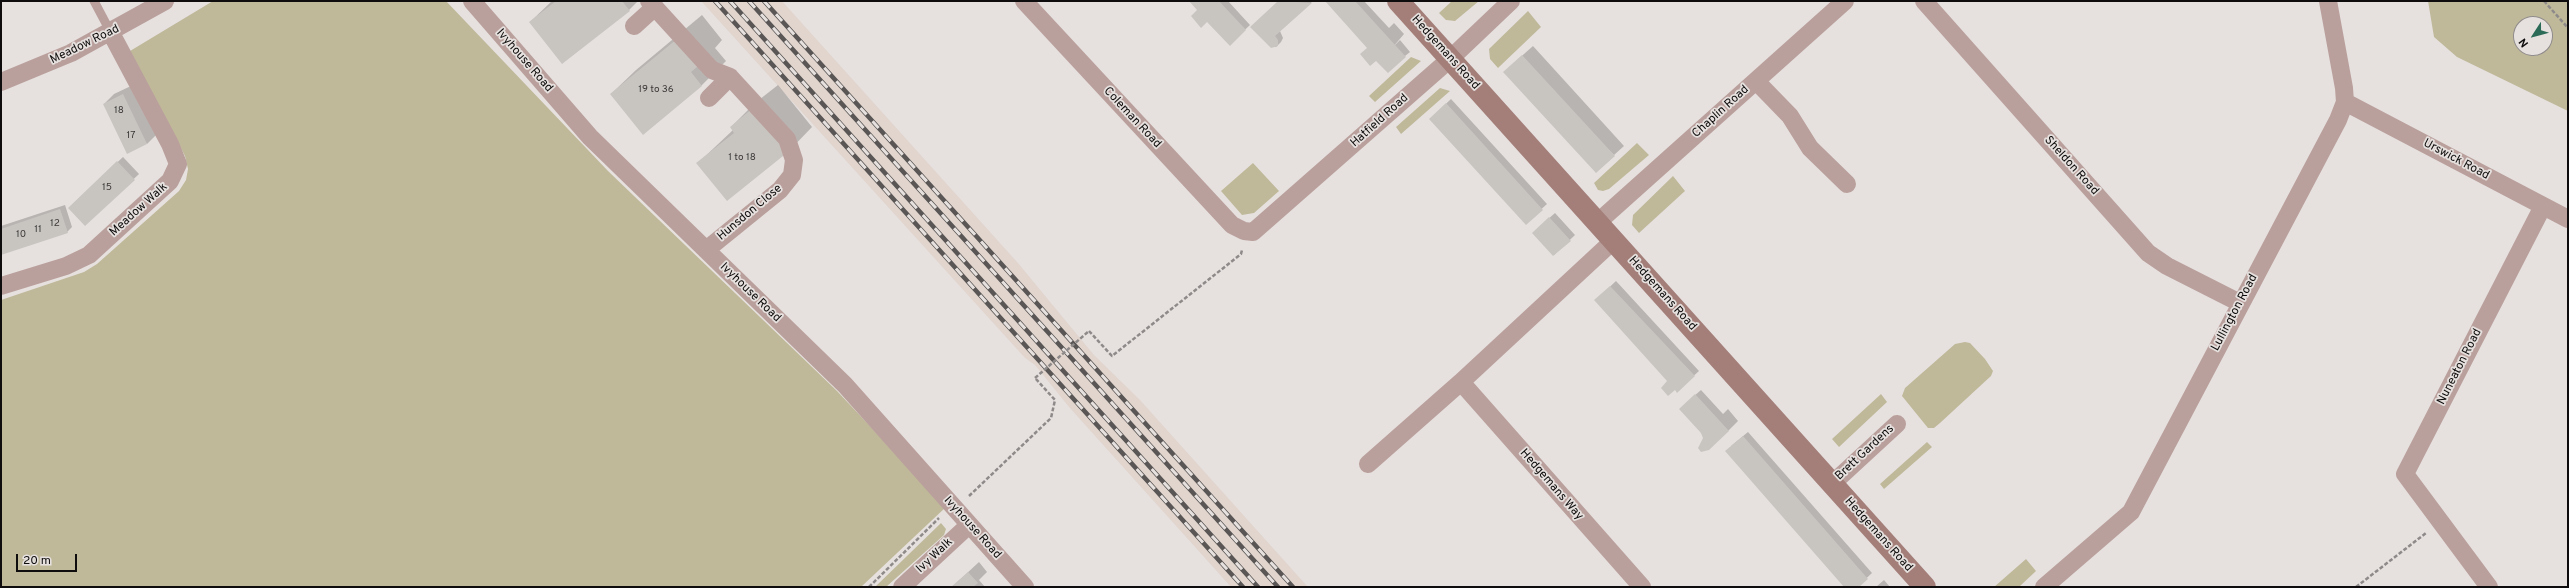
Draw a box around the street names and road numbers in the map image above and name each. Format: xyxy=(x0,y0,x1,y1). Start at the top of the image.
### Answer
street label: Hedgemans Road xyxy=(1408,13,1482,93)
street label: Meadow Road xyxy=(48,22,122,68)
street label: Ivyhouse Road xyxy=(493,26,555,96)
street label: Chaplin Road xyxy=(1690,83,1752,141)
street label: Coleman Road xyxy=(1100,84,1164,152)
street label: Hatfield Road xyxy=(1348,91,1412,151)
street label: Sheldon Road xyxy=(2041,134,2101,198)
street label: Urswick Road xyxy=(2420,137,2492,183)
street label: Meadow Walk xyxy=(107,180,171,240)
street label: Hunsdon Close xyxy=(715,182,785,244)
street label: Hedgemans Road xyxy=(1625,254,1699,334)
street label: Ivyhouse Road xyxy=(717,260,783,326)
street label: Lullington Road xyxy=(2209,272,2261,354)
street label: Nuneaton Road xyxy=(2435,327,2485,407)
street label: Brett Gardens xyxy=(1833,422,1897,484)
street label: Hedgemans Way xyxy=(1516,447,1586,523)
street label: Ivyhouse Road xyxy=(940,494,1004,562)
street label: Hedgemans Road xyxy=(1841,495,1915,575)
street label: Ivy Walk xyxy=(914,536,956,576)

